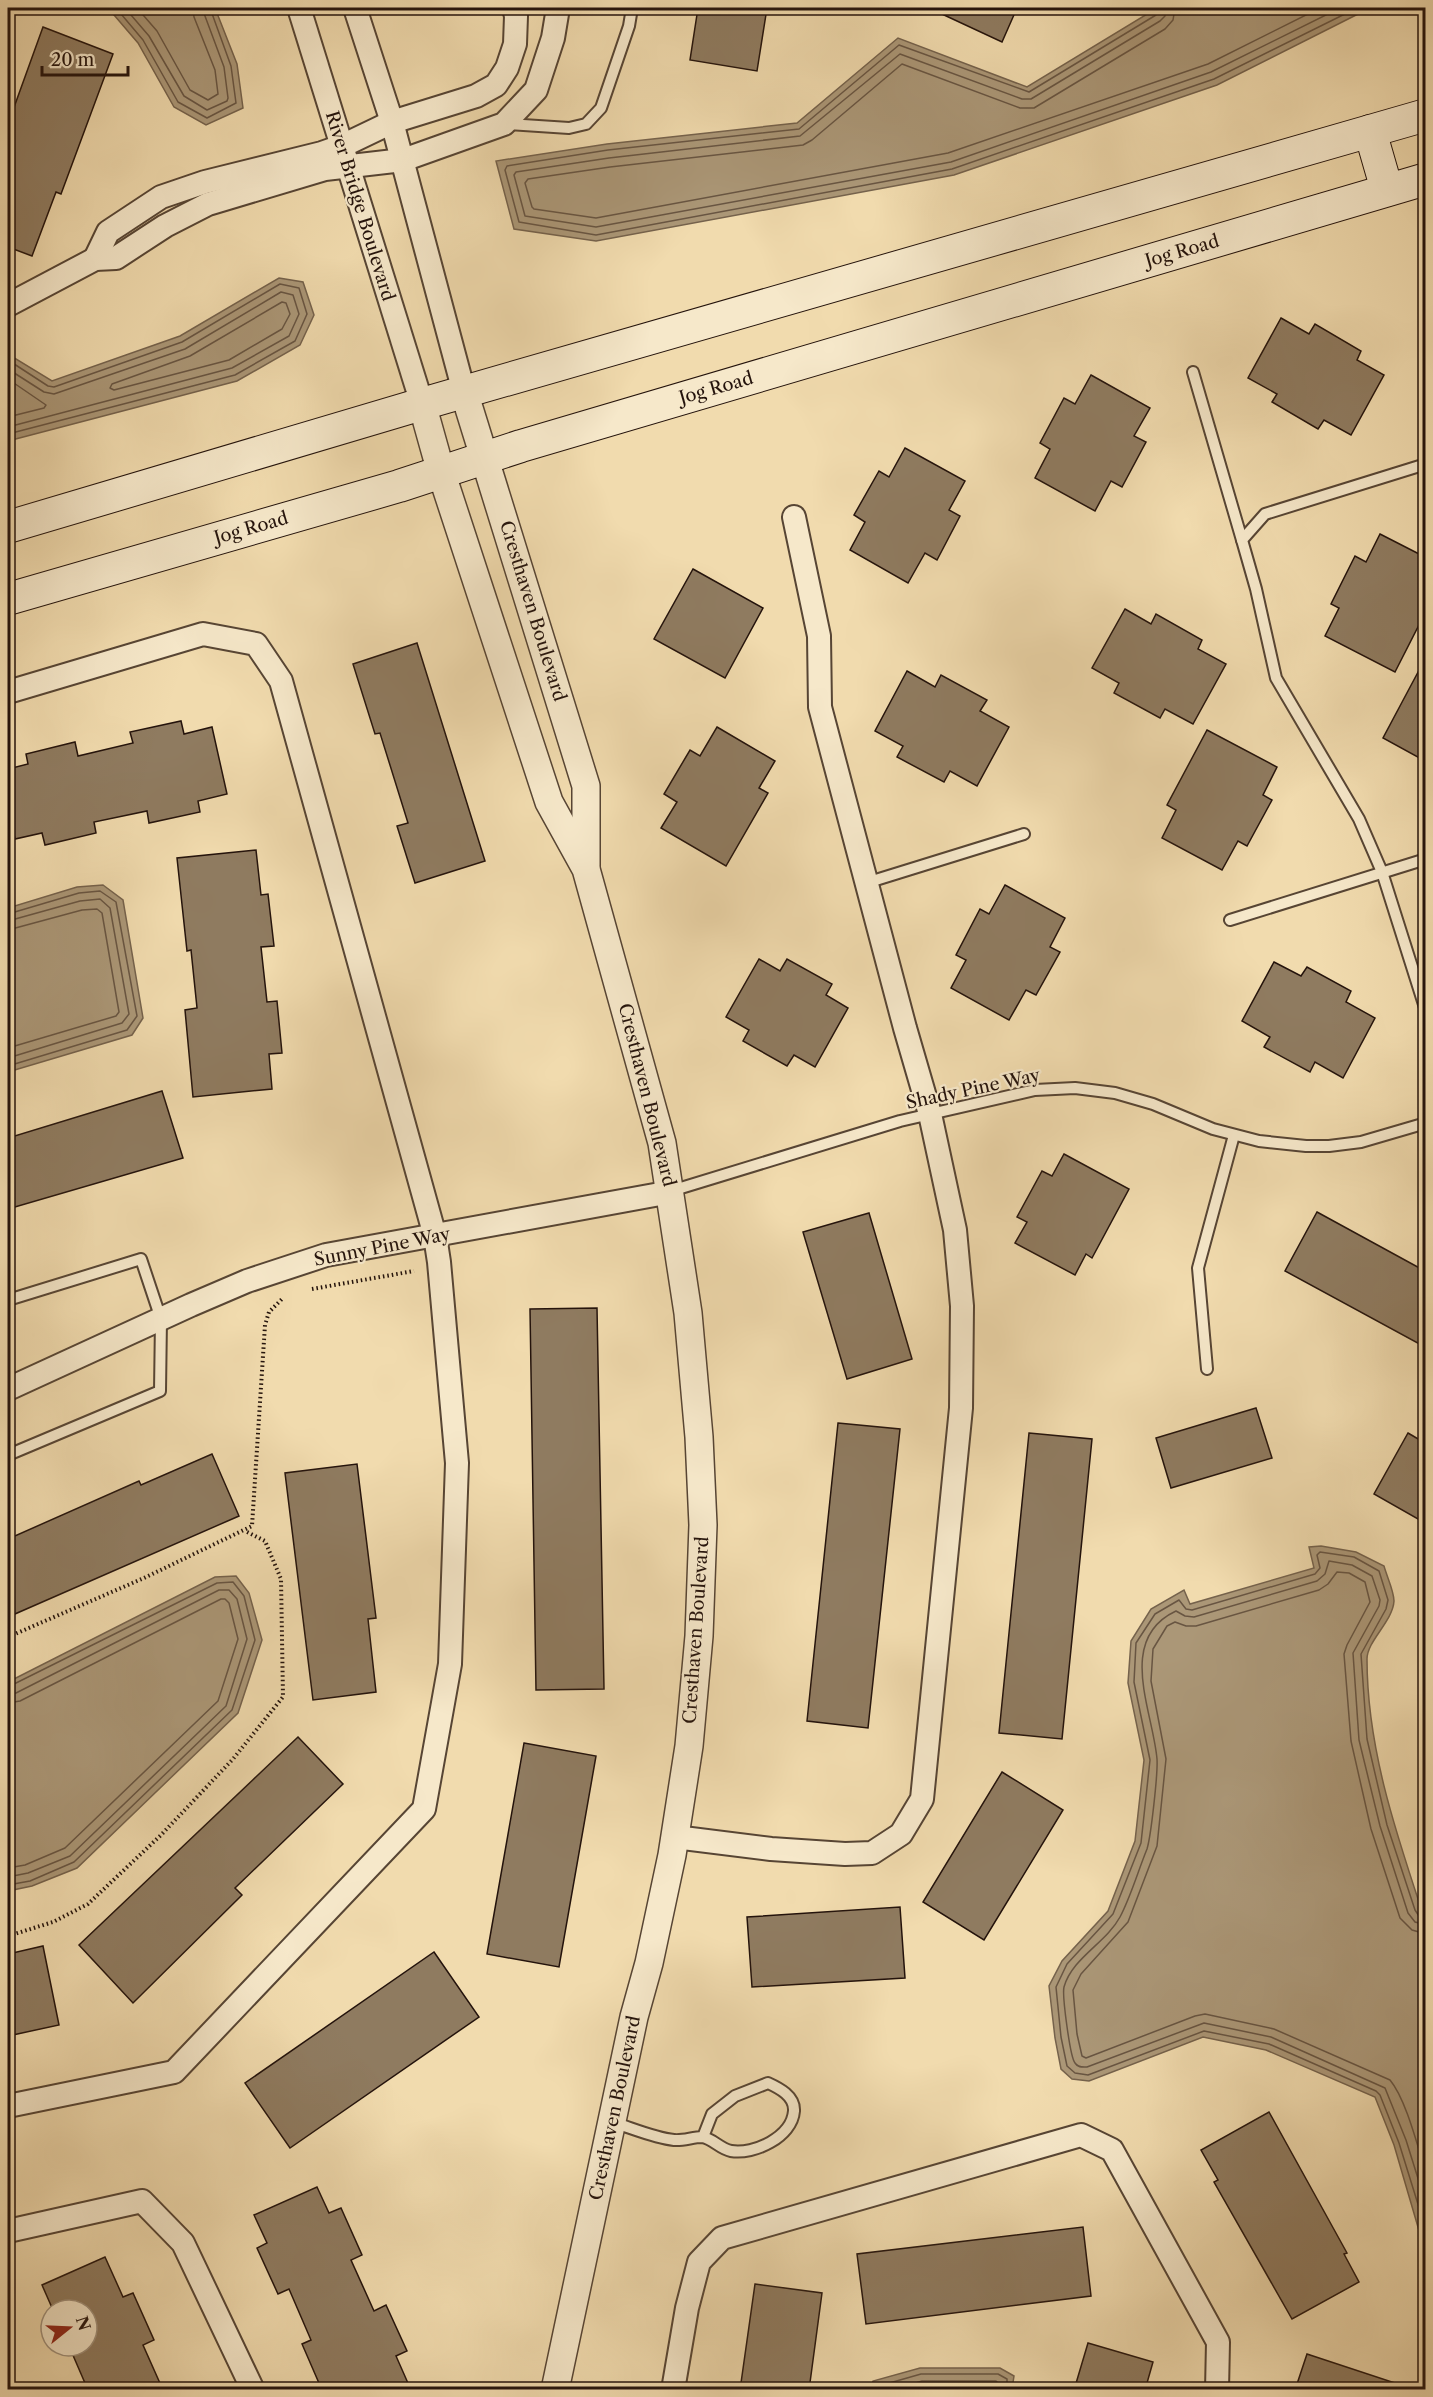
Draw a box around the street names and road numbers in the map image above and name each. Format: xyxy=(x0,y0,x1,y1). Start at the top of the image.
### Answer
street label: River Bridge Boulevard xyxy=(321,108,399,304)
street label: Jog Road xyxy=(1140,230,1222,273)
street label: Jog Road xyxy=(674,367,756,410)
street label: Jog Road xyxy=(209,507,291,550)
street label: Cresthaven Boulevard xyxy=(495,518,571,704)
street label: Cresthaven Boulevard xyxy=(614,1001,680,1189)
street label: Shady Pine Way xyxy=(904,1064,1043,1114)
street label: Sunny Pine Way xyxy=(312,1223,453,1271)
street label: Cresthaven Boulevard xyxy=(678,1535,714,1724)
street label: Cresthaven Boulevard xyxy=(585,2014,645,2202)

